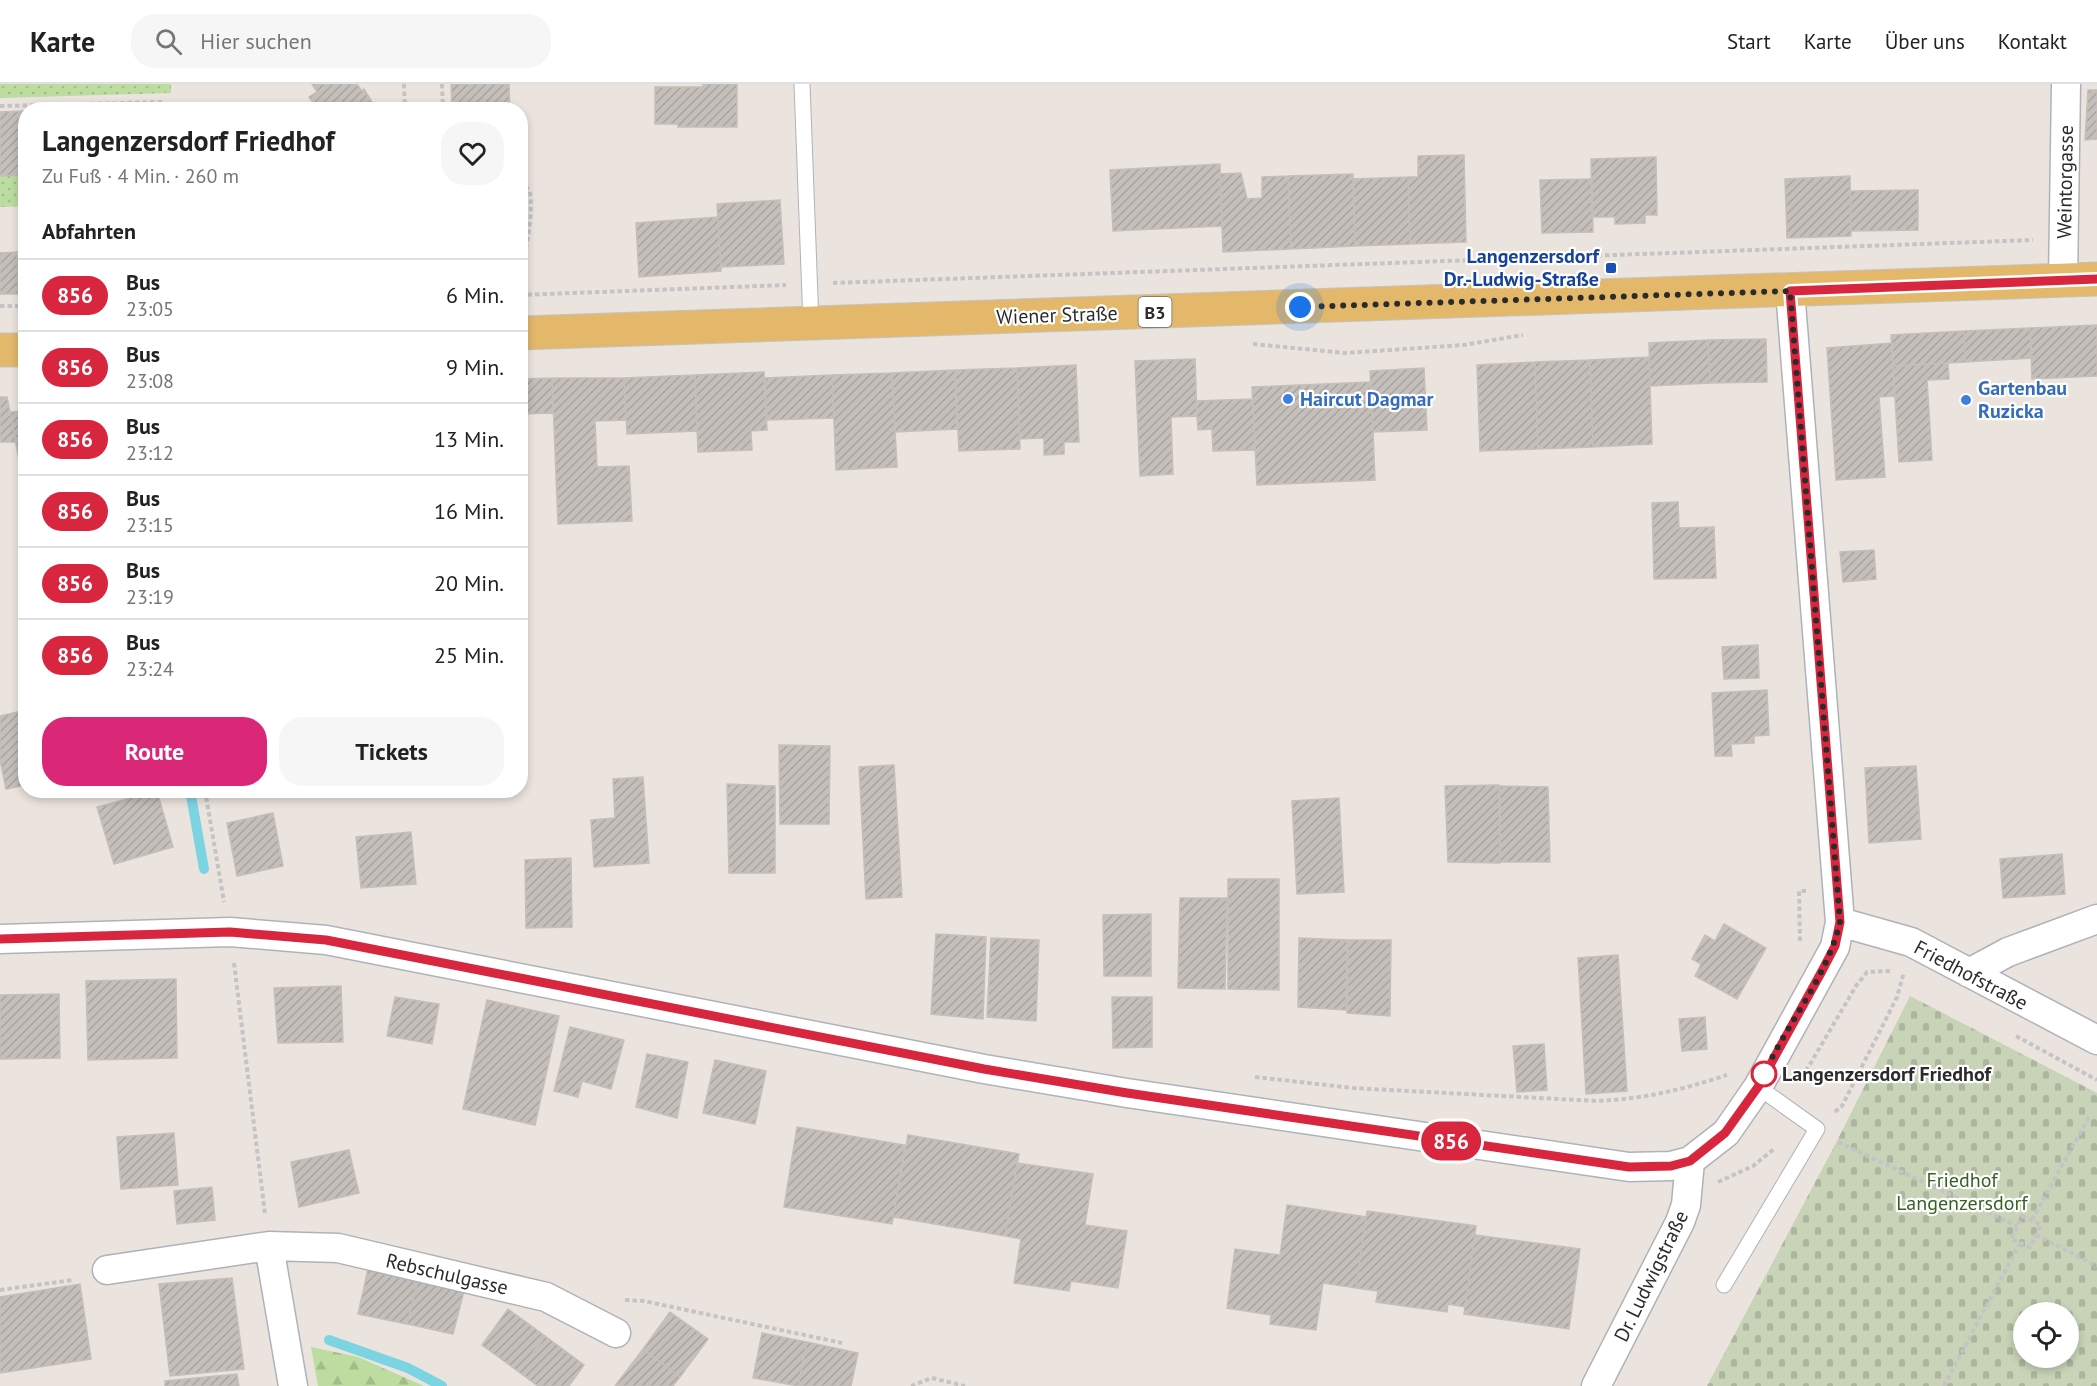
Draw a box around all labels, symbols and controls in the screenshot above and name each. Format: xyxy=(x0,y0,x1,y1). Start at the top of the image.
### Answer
search box xyxy=(131,14,551,68)
text: Karte xyxy=(30,23,95,60)
icon: search xyxy=(152,25,185,58)
text: Hier suchen xyxy=(200,27,312,55)
text: Start xyxy=(1727,28,1771,55)
text: Karte xyxy=(1804,28,1852,55)
text: Über uns xyxy=(1885,28,1965,55)
text: Kontakt xyxy=(1998,28,2067,55)
text: Langenzersdorf Friedhof xyxy=(42,122,334,159)
button: heart xyxy=(441,122,504,185)
street label: Weintorgasse xyxy=(2051,125,2079,239)
text: Zu Fuß · 4 Min. · 260 m xyxy=(42,163,239,189)
text: Abfahrten xyxy=(42,217,136,245)
place label: Langenzersdorf Dr.-Ludwig-Straße xyxy=(1444,243,1601,292)
marker: Langenzersdorf Dr.-Ludwig-Straße xyxy=(1604,261,1618,275)
text: Bus xyxy=(126,268,160,296)
text: 6 Min. xyxy=(446,281,504,309)
text: 856 xyxy=(57,282,93,309)
your location xyxy=(1285,292,1315,322)
text: 23:05 xyxy=(126,296,174,322)
road number: B3 xyxy=(1138,297,1172,327)
street label: Wiener Straße xyxy=(996,300,1118,330)
text: Bus xyxy=(126,340,160,368)
text: 9 Min. xyxy=(446,353,504,381)
text: 856 xyxy=(57,354,93,381)
text: 23:08 xyxy=(126,368,174,394)
place label: Gartenbau Ruzicka xyxy=(1978,375,2067,424)
place label: Haircut Dagmar xyxy=(1300,386,1433,412)
marker: Haircut Dagmar xyxy=(1281,392,1295,406)
marker: Gartenbau Ruzicka xyxy=(1959,393,1973,407)
text: Bus xyxy=(126,412,160,440)
text: 13 Min. xyxy=(434,425,504,453)
text: 856 xyxy=(57,426,93,453)
text: 23:12 xyxy=(126,440,174,466)
text: Bus xyxy=(126,484,160,512)
text: 16 Min. xyxy=(434,497,504,525)
text: 856 xyxy=(57,498,93,525)
text: 23:15 xyxy=(126,512,174,538)
text: Bus xyxy=(126,556,160,584)
text: 20 Min. xyxy=(434,569,504,597)
text: 856 xyxy=(57,570,93,597)
text: 23:19 xyxy=(126,584,174,610)
text: Bus xyxy=(126,628,160,656)
text: 25 Min. xyxy=(434,641,504,669)
text: 856 xyxy=(57,642,93,669)
text: 23:24 xyxy=(126,656,174,682)
button: Route xyxy=(42,717,267,786)
button: Tickets xyxy=(279,717,504,786)
street label: Friedhofstraße xyxy=(1910,934,2032,1016)
marker: Langenzersdorf Friedhof xyxy=(1751,1061,1777,1087)
place label: Langenzersdorf Friedhof xyxy=(1782,1061,1992,1087)
line badge: 856 xyxy=(1416,1122,1486,1160)
text: 856 xyxy=(1433,1128,1469,1155)
park label: Friedhof Langenzersdorf xyxy=(1896,1167,2029,1216)
street label: Dr. Ludwigstraße xyxy=(1608,1206,1694,1346)
street label: Rebschulgasse xyxy=(383,1247,511,1301)
map controls xyxy=(2013,1302,2079,1368)
button: locate xyxy=(2013,1302,2079,1368)

